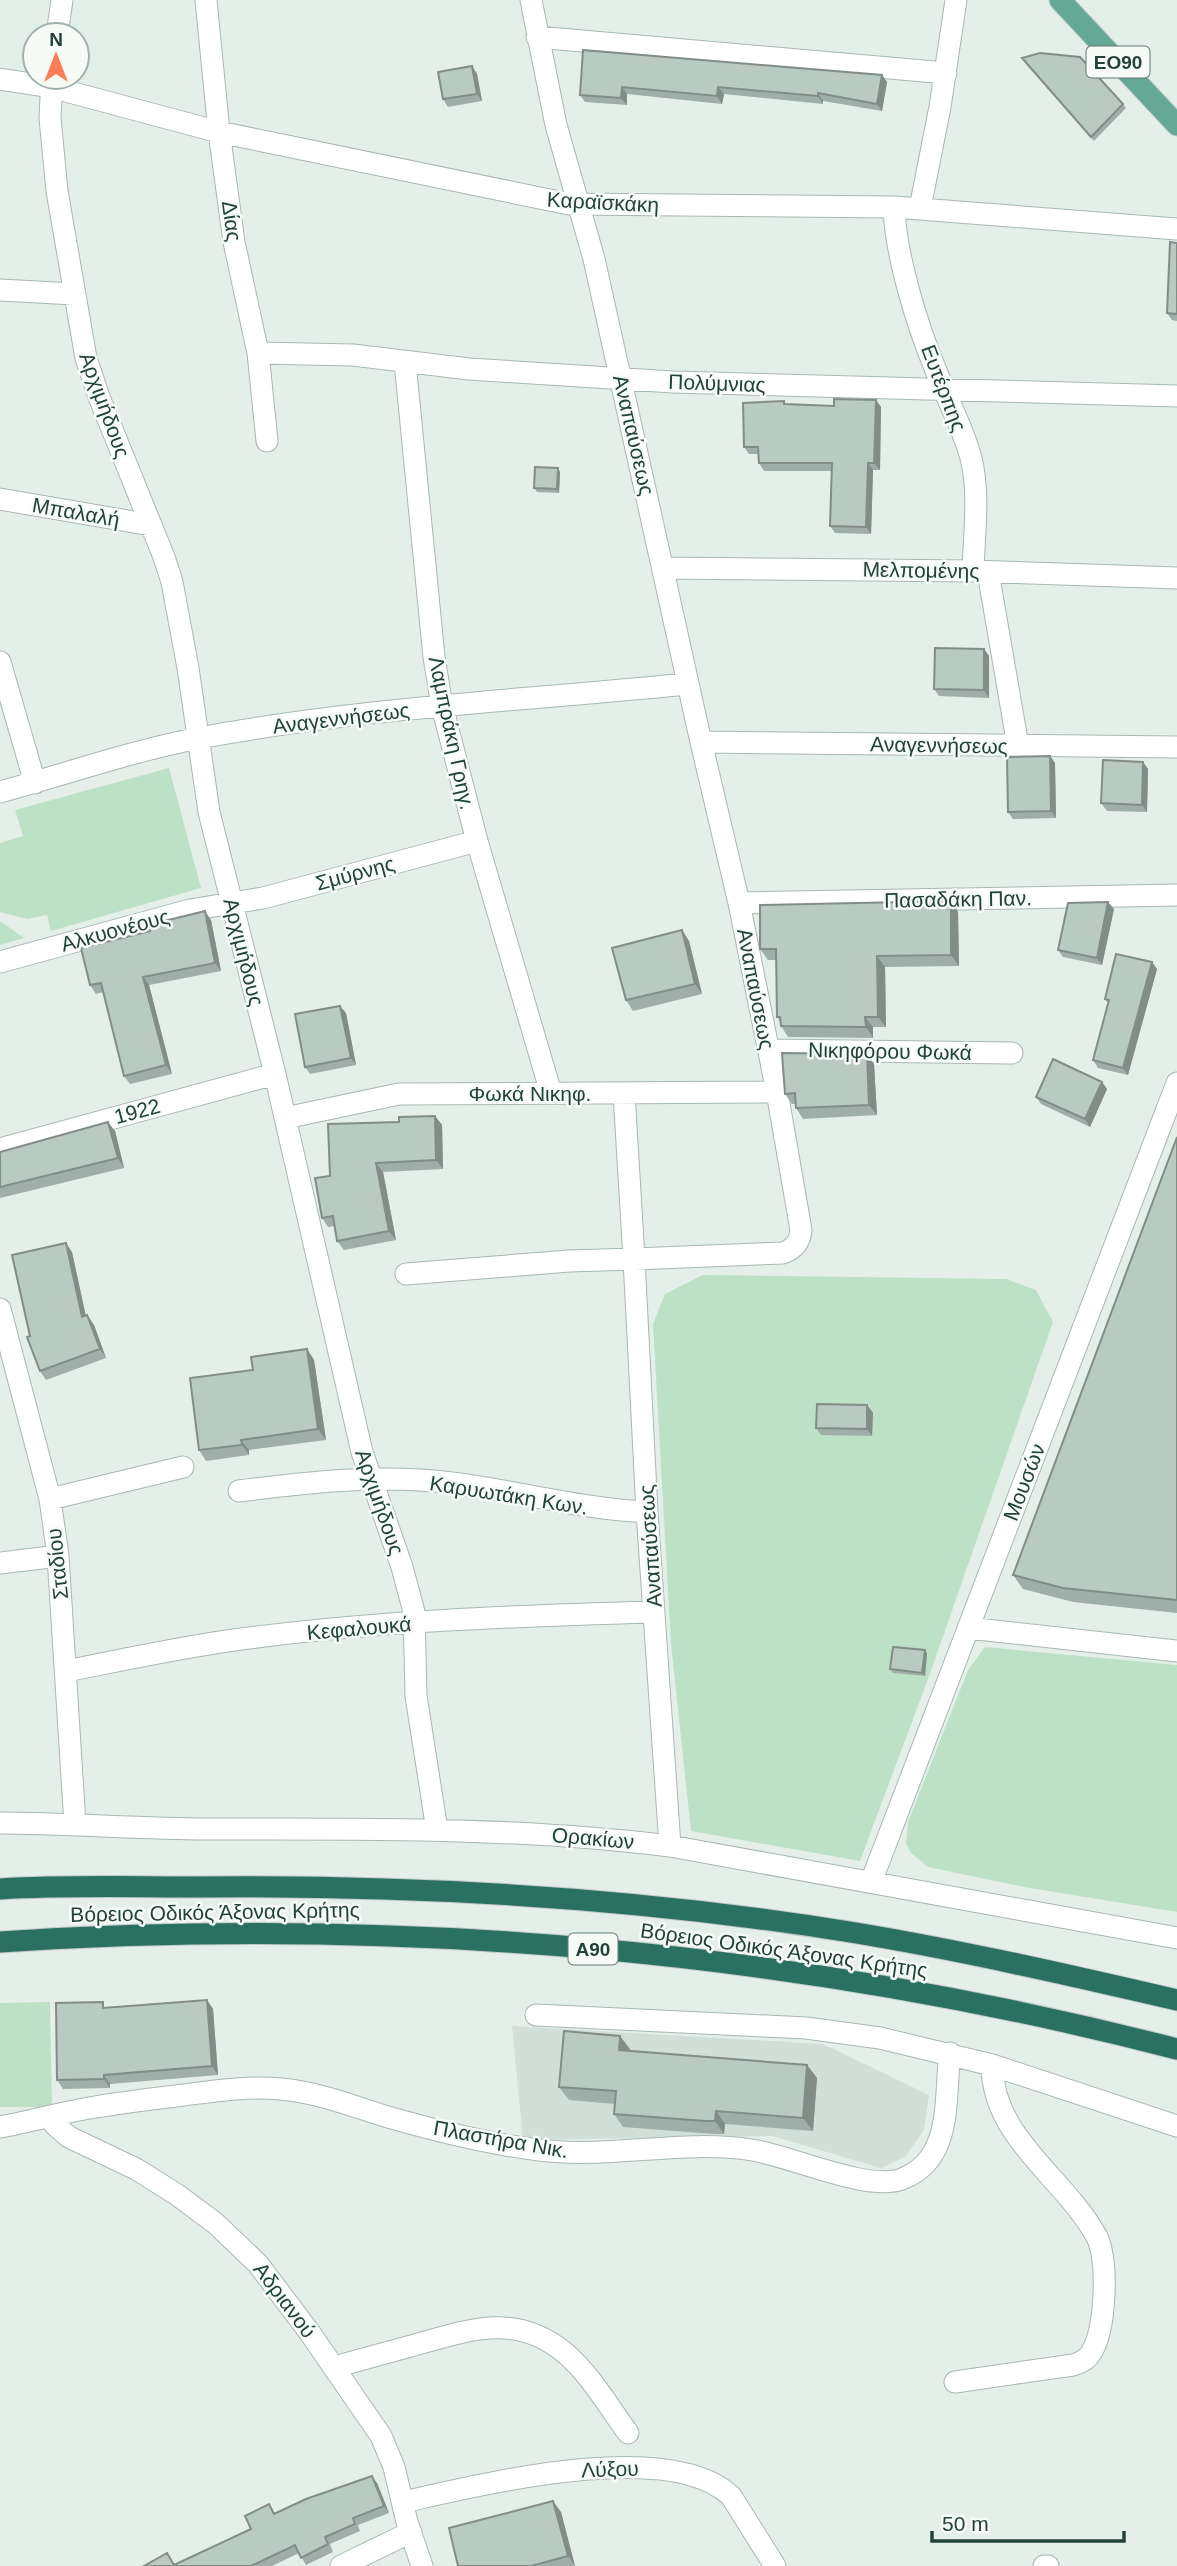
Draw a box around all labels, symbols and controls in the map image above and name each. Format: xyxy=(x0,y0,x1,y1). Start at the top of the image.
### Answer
north arrow xyxy=(21,21,91,91)
text: N xyxy=(49,29,63,50)
road number: ΕΟ90 xyxy=(1086,46,1150,78)
street label: Καραϊσκάκη xyxy=(546,188,660,216)
street label: Δίας xyxy=(218,199,246,243)
street label: Ευτέρπης xyxy=(917,341,971,435)
street label: Αρχιμήδους xyxy=(75,349,135,461)
street label: Πολύμνιας xyxy=(668,370,766,396)
street label: Αναπαύσεως xyxy=(609,373,659,497)
street label: Μπαλαλή xyxy=(31,493,121,531)
street label: Μελπομένης xyxy=(862,557,980,583)
street label: Λαμπράκη Γρηγ. xyxy=(424,654,480,812)
street label: Αναγεννήσεως xyxy=(271,698,411,738)
street label: Αναγεννήσεως xyxy=(870,732,1008,758)
street label: Σμύρνης xyxy=(313,851,397,895)
street label: Πασαδάκη Παν. xyxy=(884,886,1032,912)
street label: Αρχιμήδους xyxy=(219,896,269,1008)
street label: Αλκυονέους xyxy=(58,904,172,956)
street label: Αναπαύσεως xyxy=(733,926,779,1052)
street label: Νικηφόρου Φωκά xyxy=(808,1038,972,1064)
street label: Φωκά Νικηφ. xyxy=(469,1082,591,1105)
street label: 1922 xyxy=(111,1094,163,1128)
street label: Μουσών xyxy=(999,1440,1049,1524)
street label: Αρχιμήδους xyxy=(351,1446,409,1558)
street label: Καρυωτάκη Κων. xyxy=(428,1471,590,1519)
street label: Αναπαύσεως xyxy=(634,1484,666,1608)
street label: Σταδίου xyxy=(42,1527,72,1601)
street label: Κεφαλουκά xyxy=(306,1612,412,1644)
street label: Ορακίων xyxy=(551,1823,635,1853)
street label: Βόρειος Οδικός Άξονας Κρήτης xyxy=(70,1898,360,1926)
street label: Βόρειος Οδικός Άξονας Κρήτης xyxy=(639,1918,929,1982)
road number: Α90 xyxy=(568,1934,618,1965)
street label: Πλαστήρα Νικ. xyxy=(432,2116,570,2162)
street label: Αδριανού xyxy=(249,2258,321,2342)
street label: Λύξου xyxy=(581,2457,639,2481)
scale bar xyxy=(932,2500,1124,2544)
text: 50 m xyxy=(942,2512,989,2535)

